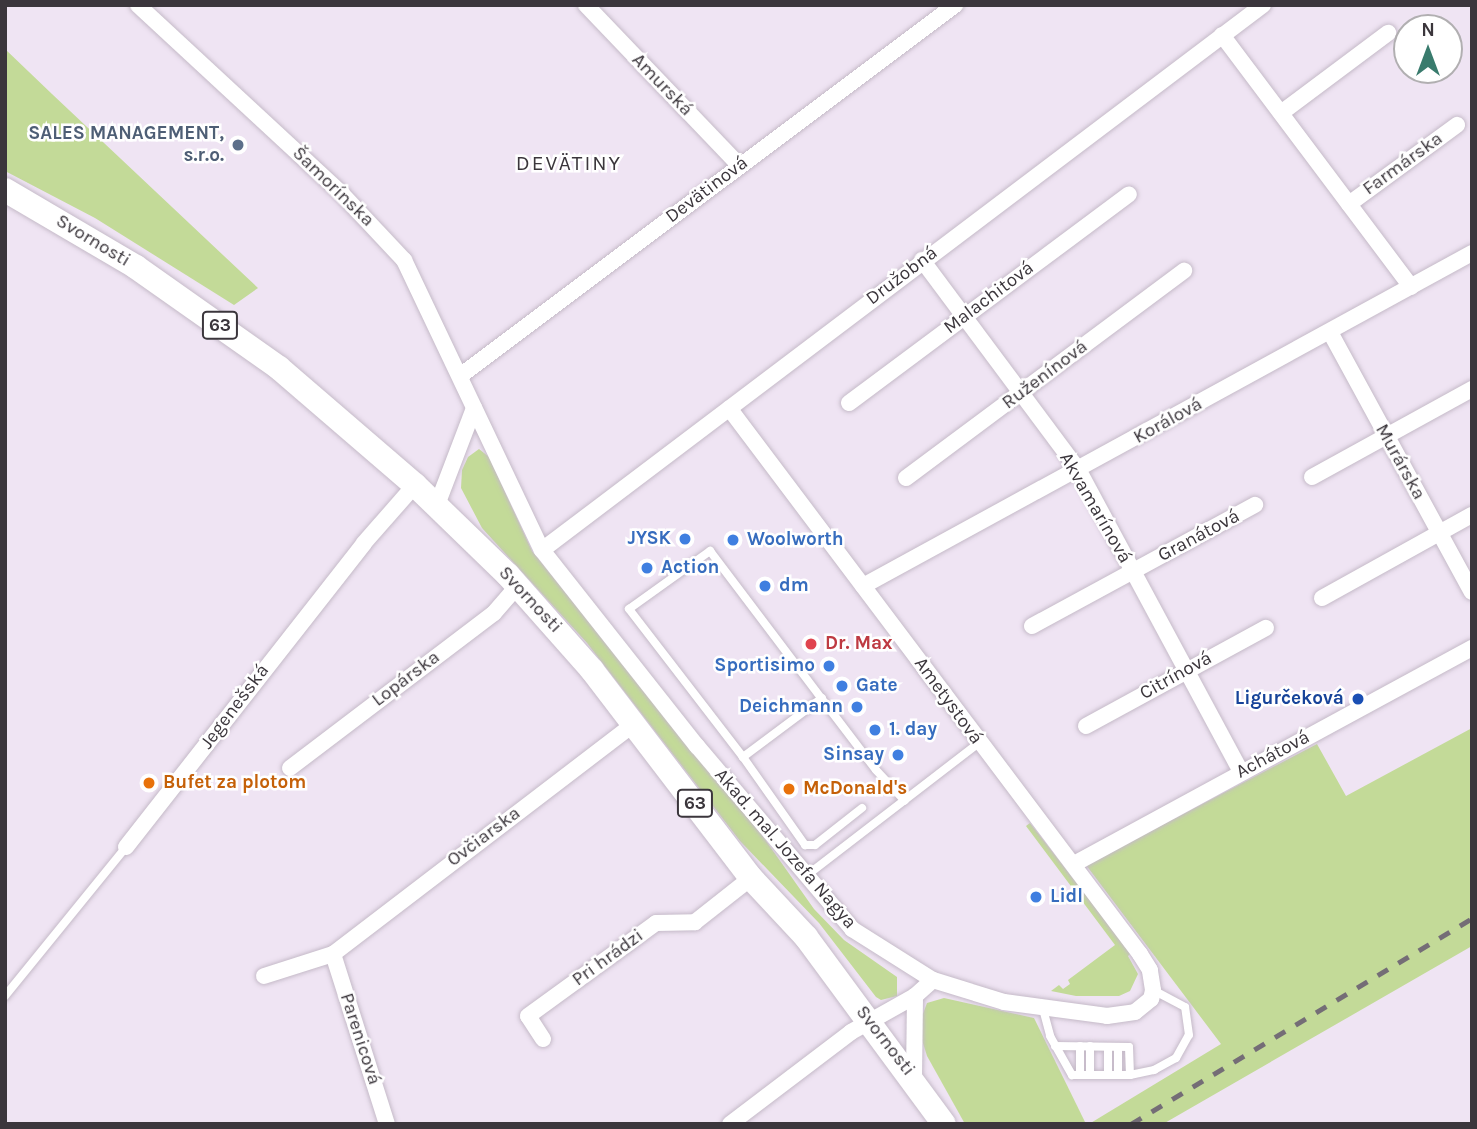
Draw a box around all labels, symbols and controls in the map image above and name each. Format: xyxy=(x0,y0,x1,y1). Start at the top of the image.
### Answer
north arrow xyxy=(1393,14,1463,84)
text: N xyxy=(1421,19,1435,41)
street label: Amurská xyxy=(627,49,697,121)
place label: SALES MANAGEMENT, s.r.o. xyxy=(28,123,224,167)
street label: Farmárska xyxy=(1359,127,1447,201)
marker: SALES MANAGEMENT, s.r.o. xyxy=(230,137,246,153)
street label: Šamorínska xyxy=(287,142,379,232)
district label: DEVÄTINY xyxy=(517,150,621,176)
street label: Devätinová xyxy=(661,152,753,228)
street label: Svornosti xyxy=(52,210,134,272)
street label: Družobná xyxy=(862,242,942,310)
street label: Malachitová xyxy=(939,257,1039,339)
road number: 63 xyxy=(201,310,239,340)
street label: Ruženínová xyxy=(998,336,1092,414)
street label: Korálová xyxy=(1130,393,1206,449)
street label: Murárska xyxy=(1370,420,1430,504)
street label: Akvamarínová xyxy=(1054,448,1136,568)
street label: Granátová xyxy=(1154,505,1244,567)
place label: JYSK xyxy=(627,528,671,550)
place label: Woolworth xyxy=(747,529,843,551)
marker: JYSK xyxy=(677,531,693,547)
marker: Woolworth xyxy=(725,532,741,548)
place label: Action xyxy=(661,557,719,579)
marker: Action xyxy=(639,560,655,576)
street label: Svornosti xyxy=(493,562,567,638)
place label: dm xyxy=(779,575,809,597)
marker: dm xyxy=(757,578,773,594)
place label: Dr. Max xyxy=(825,633,893,655)
marker: Dr. Max xyxy=(803,636,819,652)
street label: Lopárska xyxy=(368,646,444,712)
street label: Citrínová xyxy=(1136,647,1216,705)
street label: Ametystová xyxy=(909,653,987,749)
place label: Sportisimo xyxy=(714,655,815,677)
marker: Sportisimo xyxy=(821,658,837,674)
street label: Jegenešská xyxy=(196,660,274,754)
place label: Gate xyxy=(856,675,898,697)
marker: Gate xyxy=(834,678,850,694)
place label: Ligurčeková xyxy=(1235,688,1344,710)
marker: Ligurčeková xyxy=(1350,691,1366,707)
place label: Deichmann xyxy=(739,696,843,718)
marker: Deichmann xyxy=(849,699,865,715)
place label: 1. day xyxy=(889,719,937,741)
marker: 1. day xyxy=(867,722,883,738)
street label: Achátová xyxy=(1232,726,1314,784)
place label: Sinsay xyxy=(823,744,884,766)
marker: Sinsay xyxy=(890,747,906,763)
street label: Akad. mal. Jozefa Nagya xyxy=(709,764,861,934)
place label: Bufet za plotom xyxy=(163,772,306,794)
marker: Bufet za plotom xyxy=(141,775,157,791)
place label: McDonald's xyxy=(803,778,907,800)
marker: McDonald's xyxy=(781,781,797,797)
road number: 63 xyxy=(676,788,714,818)
street label: Ovčiarska xyxy=(443,802,525,872)
place label: Lidl xyxy=(1050,886,1083,908)
marker: Lidl xyxy=(1028,889,1044,905)
street label: Pri hrádzi xyxy=(568,925,648,991)
street label: Parenicová xyxy=(334,990,386,1088)
street label: Svornosti xyxy=(850,1001,920,1081)

